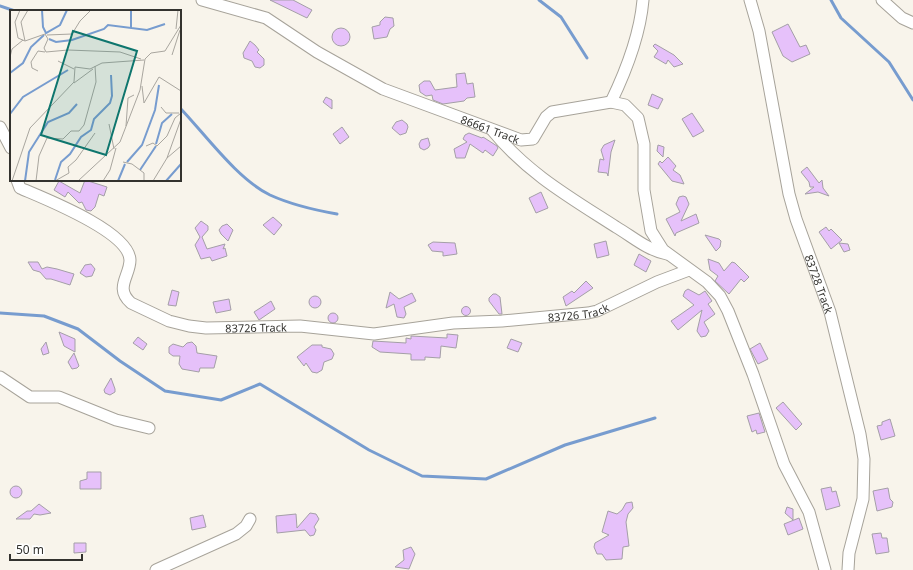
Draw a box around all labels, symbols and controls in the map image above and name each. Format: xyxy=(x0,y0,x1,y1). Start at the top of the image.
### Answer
inset map xyxy=(10,10,181,181)
street label: 86661 Track xyxy=(459,111,522,146)
street label: 83728 Track xyxy=(802,252,837,315)
street label: 83726 Track xyxy=(547,299,611,324)
street label: 83726 Track xyxy=(225,319,287,335)
scale bar xyxy=(10,536,82,562)
text: 50 m xyxy=(16,541,44,558)

